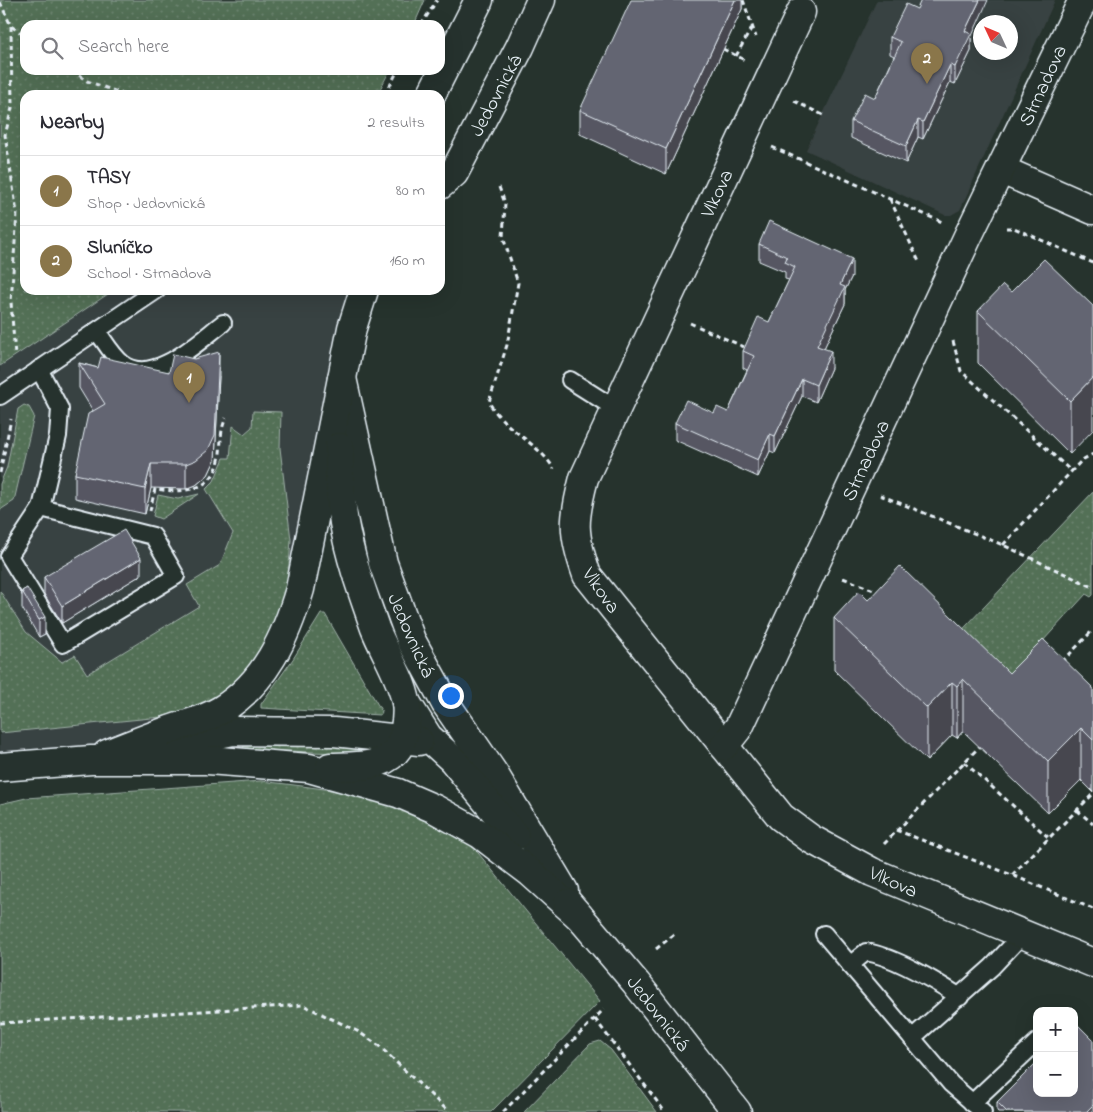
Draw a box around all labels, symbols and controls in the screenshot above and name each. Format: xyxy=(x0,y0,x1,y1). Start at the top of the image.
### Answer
north arrow xyxy=(973,15,1018,60)
search box xyxy=(20,20,445,75)
icon: search xyxy=(38,34,66,62)
text: Search here xyxy=(78,34,169,61)
street label: Strnadova xyxy=(1013,41,1076,131)
pin: 2 xyxy=(911,43,943,84)
street label: Jedovnická xyxy=(463,50,531,142)
text: Nearby xyxy=(40,108,104,138)
text: 2 results xyxy=(367,111,425,135)
text: TASY xyxy=(87,165,131,192)
street label: Vlkova xyxy=(694,165,742,224)
text: 1 xyxy=(53,179,59,203)
text: 80 m xyxy=(396,179,425,203)
text: Shop · Jedovnická xyxy=(87,192,205,216)
text: Sluníčko xyxy=(87,235,153,262)
text: 2 xyxy=(52,249,60,273)
text: 160 m xyxy=(390,249,425,273)
text: School · Strnadova xyxy=(87,262,212,286)
pin: 1 xyxy=(173,362,205,403)
street label: Strnadova xyxy=(836,416,899,506)
street label: Vlkova xyxy=(573,562,626,620)
street label: Jedovnická xyxy=(378,589,441,683)
your location xyxy=(438,683,464,709)
street label: Vlkova xyxy=(863,859,922,907)
street label: Jedovnická xyxy=(618,970,696,1059)
map controls xyxy=(1033,1007,1078,1097)
button: + xyxy=(1033,1007,1078,1052)
button: − xyxy=(1033,1052,1078,1097)

